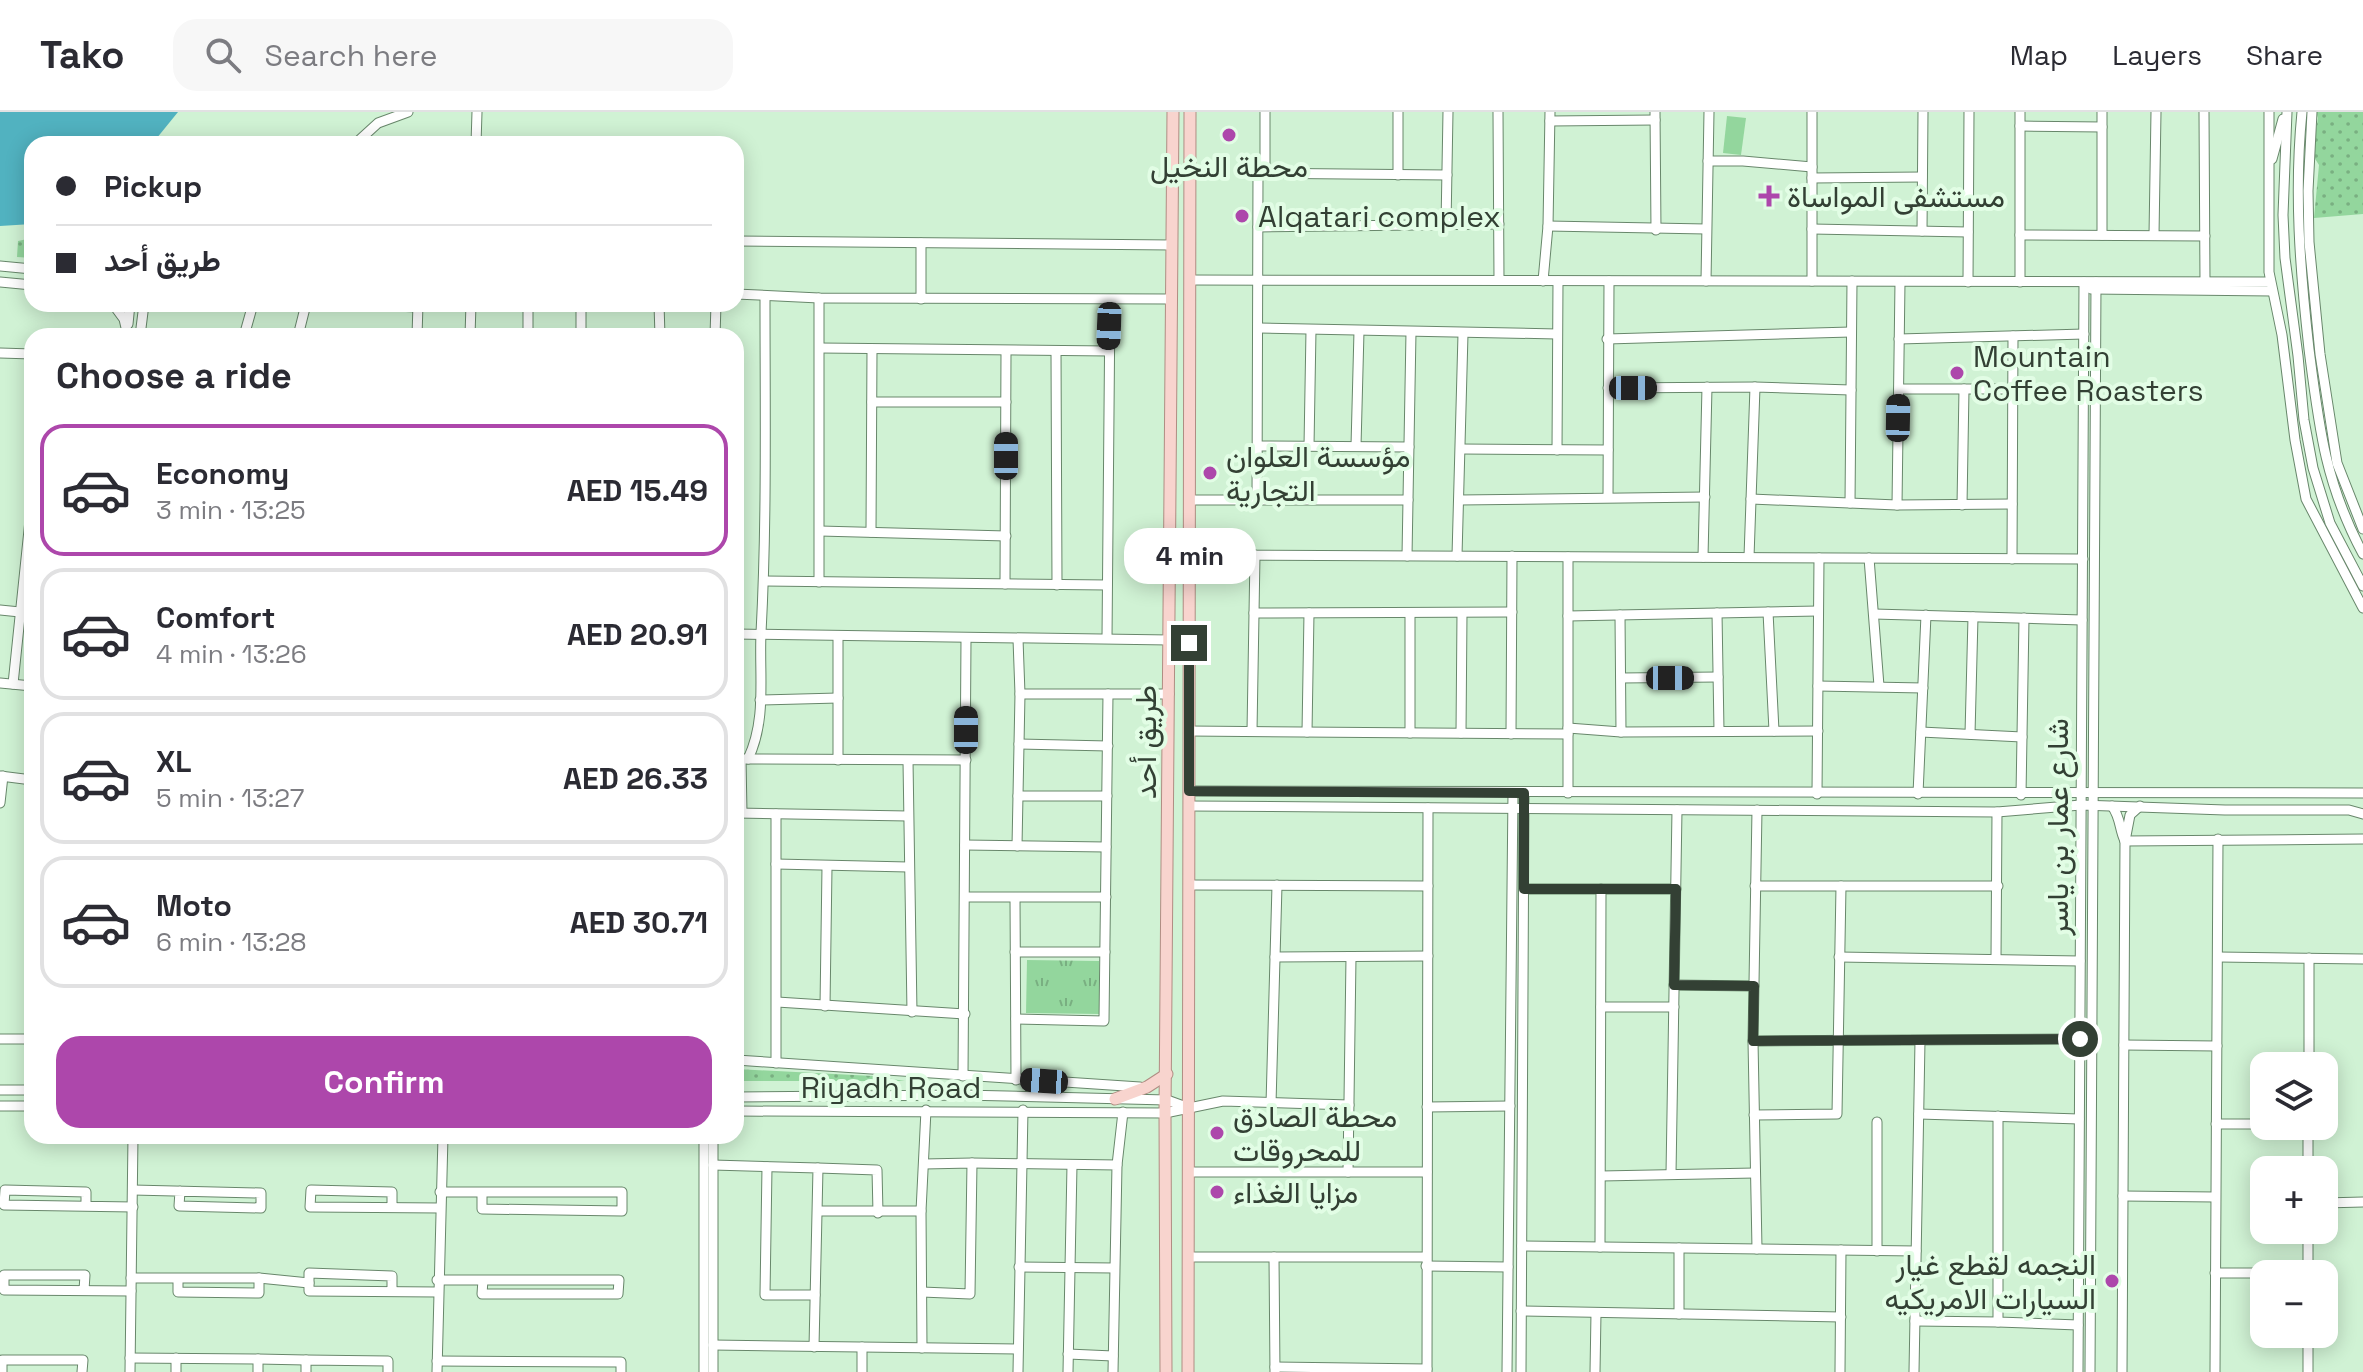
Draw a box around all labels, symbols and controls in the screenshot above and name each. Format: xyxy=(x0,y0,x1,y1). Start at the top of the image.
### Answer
search box xyxy=(173,19,733,91)
text: Tako xyxy=(40,31,125,79)
icon: search xyxy=(201,33,245,77)
text: Search here xyxy=(265,36,437,75)
text: Map xyxy=(2010,37,2068,73)
text: Layers xyxy=(2112,37,2202,73)
text: Share xyxy=(2246,37,2323,73)
marker: محطة النخيل xyxy=(1220,126,1238,144)
place label: محطة النخيل xyxy=(1150,147,1308,186)
text: Pickup xyxy=(104,167,202,206)
place label: مستشفى المواساة xyxy=(1787,177,2005,216)
marker: مستشفى المواساة xyxy=(1758,185,1780,207)
place label: Alqatari complex xyxy=(1258,197,1501,236)
marker: Alqatari complex xyxy=(1233,207,1251,225)
text: طريق أحد xyxy=(104,241,221,280)
car xyxy=(1096,302,1122,350)
place label: Mountain Coffee Roasters xyxy=(1973,337,2204,410)
text: Choose a ride xyxy=(56,353,292,399)
marker: Mountain Coffee Roasters xyxy=(1948,364,1966,382)
car xyxy=(1609,376,1657,400)
car xyxy=(1886,394,1910,442)
car xyxy=(994,432,1018,480)
place label: مؤسسة العلوان التجارية xyxy=(1226,437,1411,510)
icon: car xyxy=(60,454,132,526)
text: Economy xyxy=(156,454,289,493)
marker: مؤسسة العلوان التجارية xyxy=(1201,464,1219,482)
text: AED 15.49 xyxy=(567,471,708,510)
text: 3 min · 13:25 xyxy=(156,493,306,527)
callout: 4 min xyxy=(1123,527,1255,583)
text: 4 min xyxy=(1156,539,1224,573)
icon: car xyxy=(60,598,132,670)
text: Comfort xyxy=(156,598,275,637)
text: AED 20.91 xyxy=(567,615,708,654)
route end xyxy=(1171,625,1207,661)
text: 4 min · 13:26 xyxy=(156,637,307,671)
car xyxy=(1646,666,1694,690)
street label: طريق أحد xyxy=(1126,685,1165,799)
car xyxy=(954,706,978,754)
street label: شارع عمار بن ياسر xyxy=(2038,718,2078,937)
icon: car xyxy=(60,742,132,814)
text: XL xyxy=(156,742,192,781)
text: AED 26.33 xyxy=(563,759,708,798)
text: 5 min · 13:27 xyxy=(156,781,304,815)
icon: car xyxy=(60,886,132,958)
text: Moto xyxy=(156,886,232,925)
text: AED 30.71 xyxy=(570,903,708,942)
text: 6 min · 13:28 xyxy=(156,925,307,959)
route start xyxy=(2062,1021,2098,1057)
button: Confirm xyxy=(56,1036,712,1128)
map controls xyxy=(2250,1052,2338,1348)
button: layers xyxy=(2250,1052,2338,1140)
car xyxy=(1019,1067,1069,1095)
street label: Riyadh Road xyxy=(801,1068,981,1107)
place label: محطة الصادق للمحروقات xyxy=(1233,1097,1397,1170)
marker: محطة الصادق للمحروقات xyxy=(1208,1124,1226,1142)
button: + xyxy=(2250,1156,2338,1244)
place label: مزايا الغذاء xyxy=(1233,1173,1358,1212)
marker: مزايا الغذاء xyxy=(1208,1183,1226,1201)
place label: النجمه لقطع غيار السيارات الامريكيه xyxy=(1885,1245,2096,1318)
button: − xyxy=(2250,1260,2338,1348)
marker: النجمه لقطع غيار السيارات الامريكيه xyxy=(2103,1272,2121,1290)

